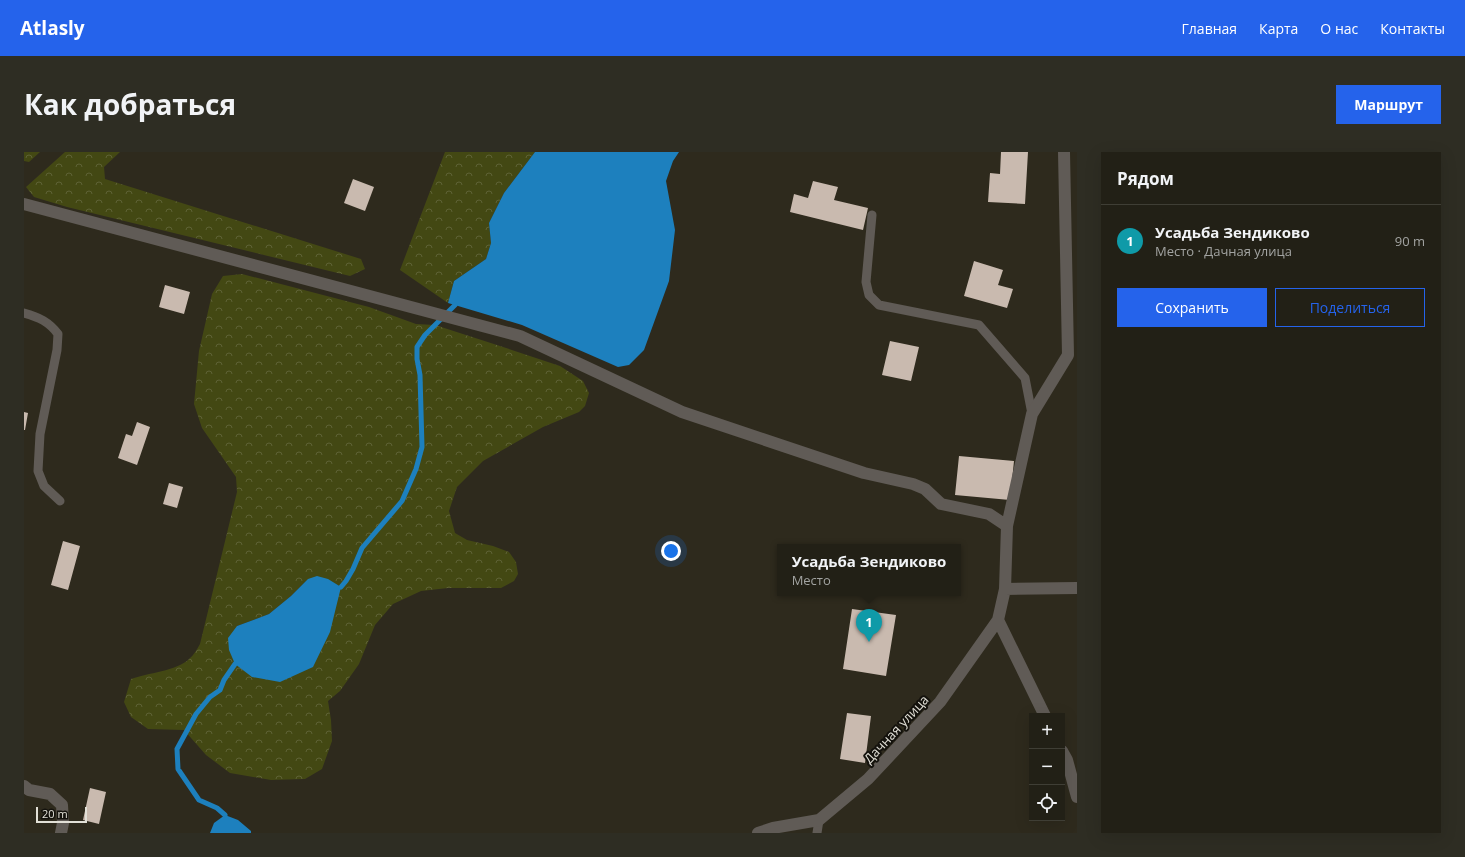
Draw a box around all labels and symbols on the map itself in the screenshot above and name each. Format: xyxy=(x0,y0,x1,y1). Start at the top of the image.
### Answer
your location xyxy=(661,541,681,561)
pin: 1 xyxy=(856,609,882,642)
street label: Дачная улица xyxy=(860,691,932,767)
scale bar xyxy=(36,805,87,824)

